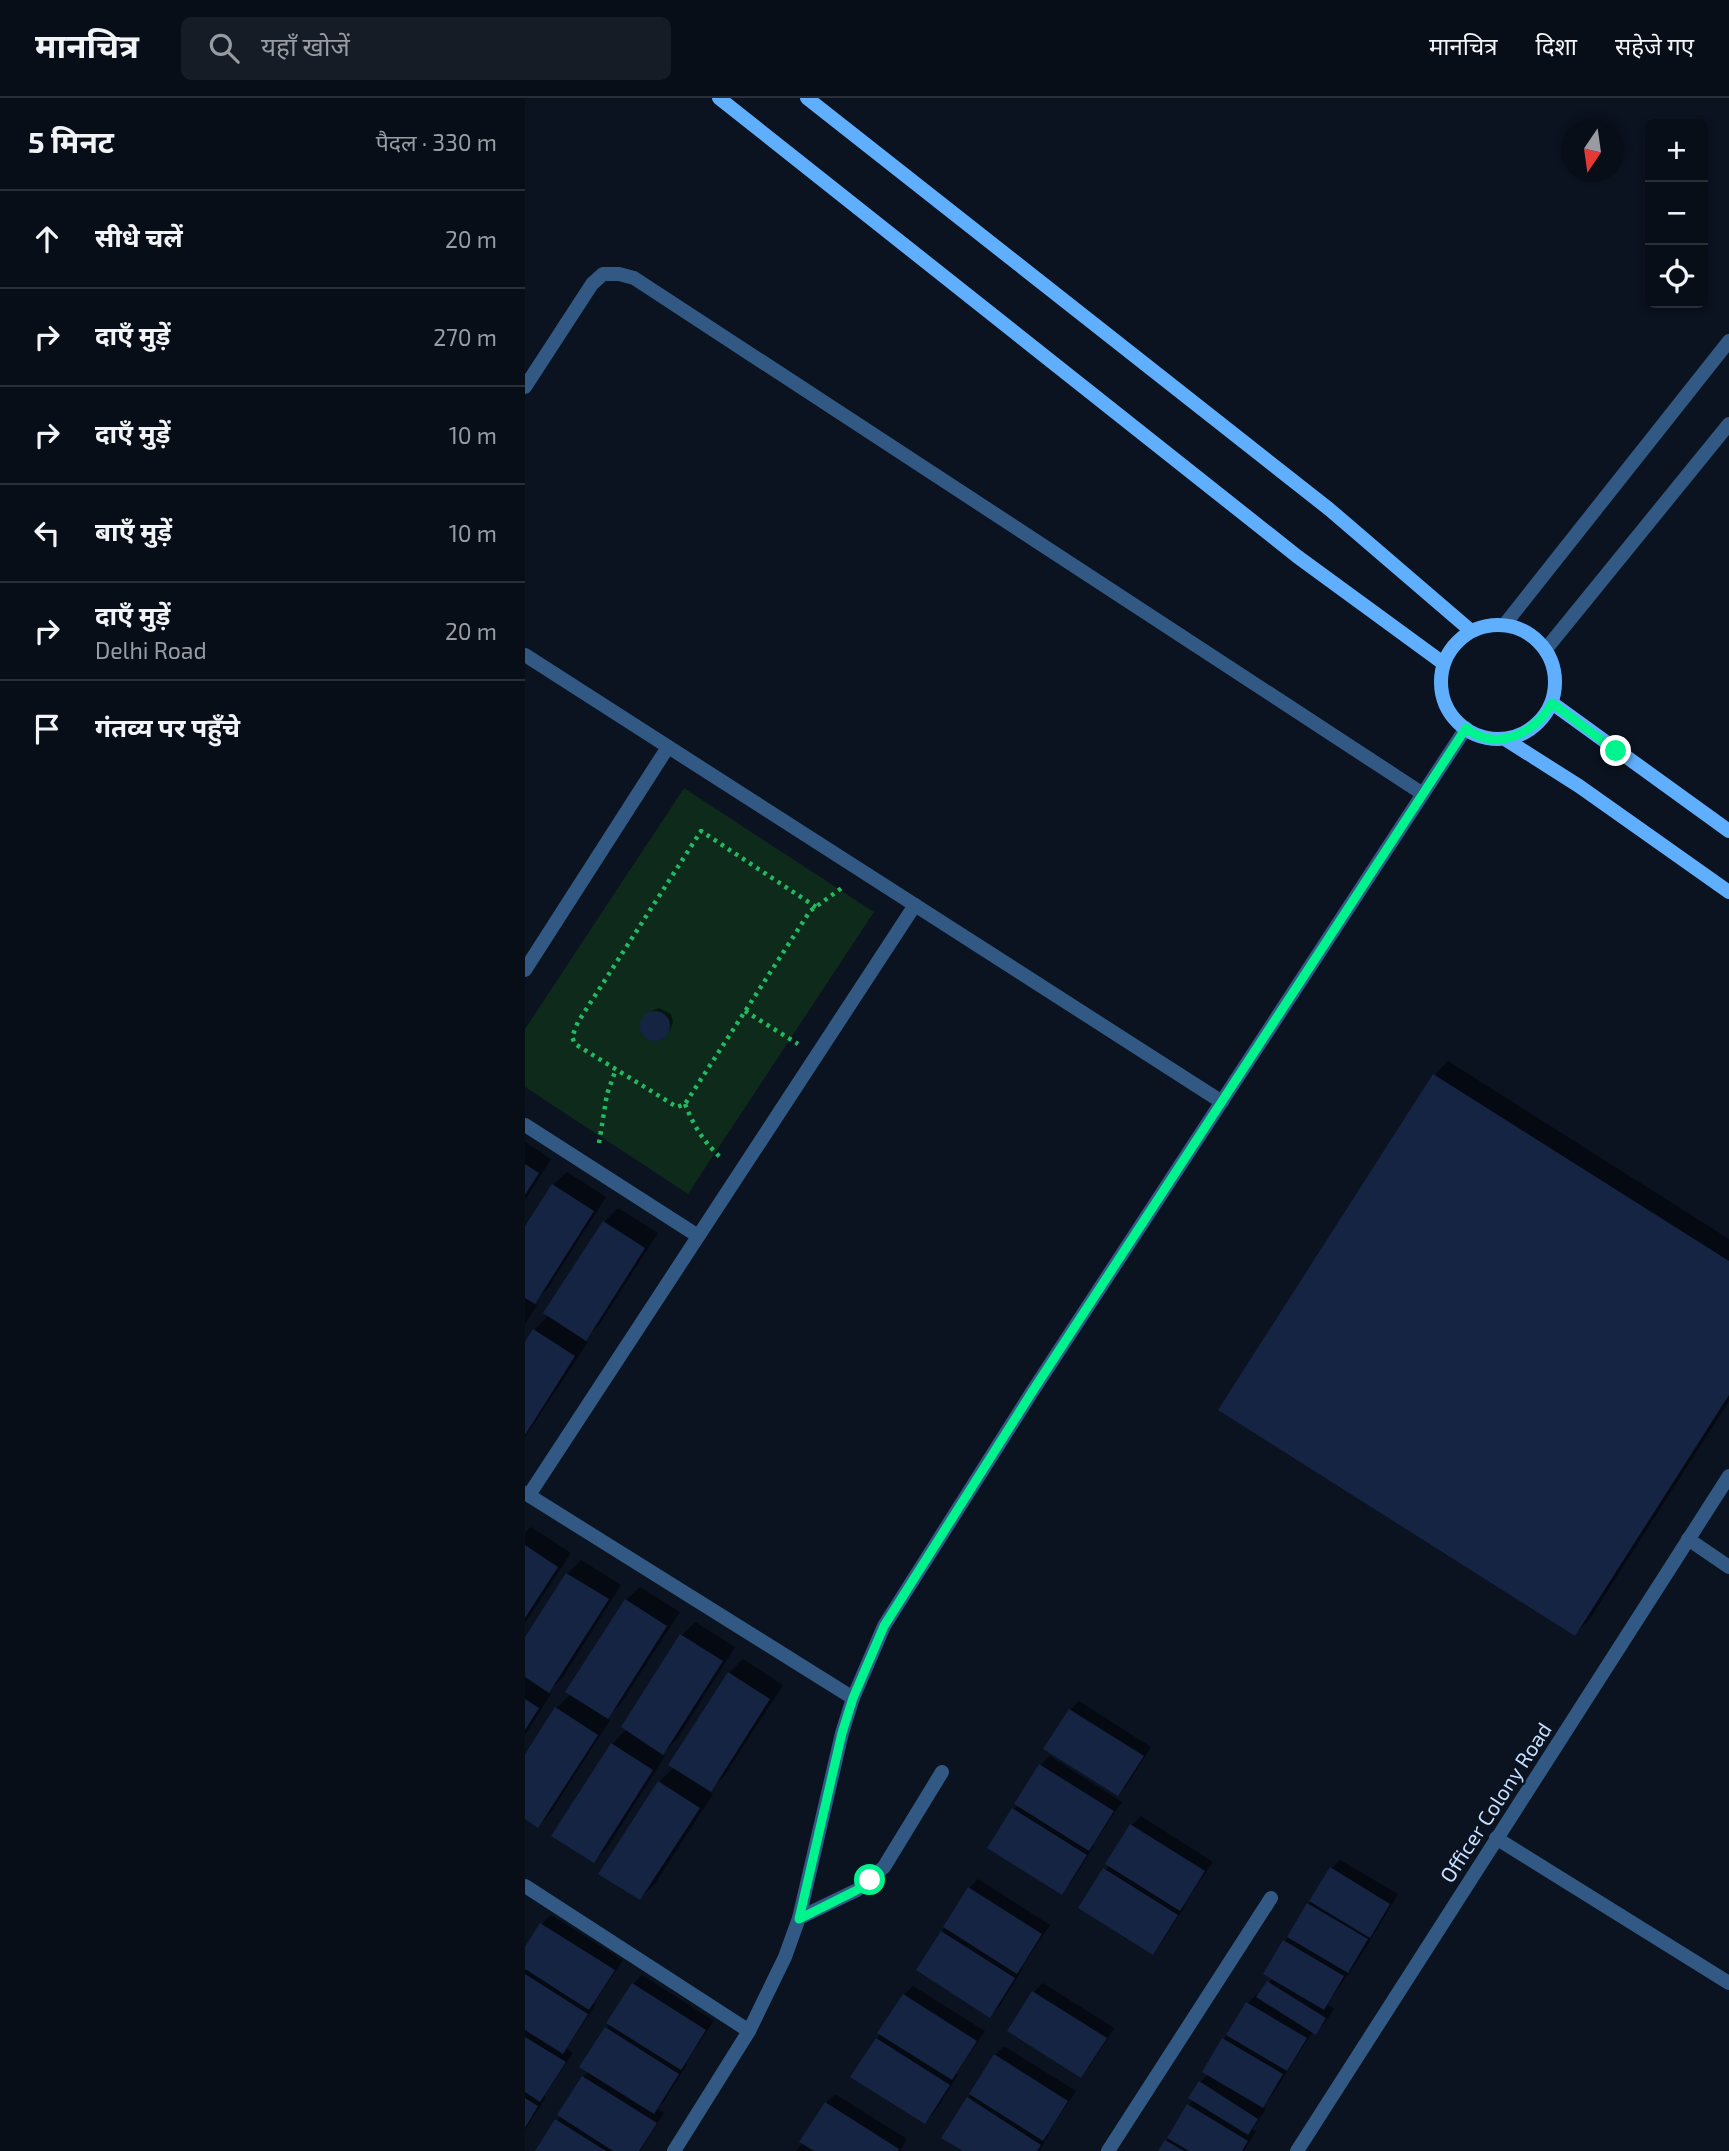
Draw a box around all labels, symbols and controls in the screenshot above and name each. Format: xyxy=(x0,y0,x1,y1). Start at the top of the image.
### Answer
search box xyxy=(181,17,671,80)
text: मानचित्र xyxy=(35,25,139,65)
icon: search xyxy=(205,29,243,67)
text: यहाँ खोजें xyxy=(261,30,350,61)
text: मानचित्र xyxy=(1429,31,1498,60)
text: दिशा xyxy=(1536,31,1577,60)
text: सहेजे गए xyxy=(1615,31,1694,60)
north arrow xyxy=(1561,119,1624,182)
map controls xyxy=(1645,119,1708,308)
button: + xyxy=(1645,119,1708,182)
text: 5 मिनट xyxy=(28,123,114,159)
text: पैदल · 330 m xyxy=(376,128,497,156)
button: − xyxy=(1645,182,1708,245)
icon: ahead xyxy=(28,220,66,258)
text: सीधे चलें xyxy=(95,221,183,252)
text: 20 m xyxy=(445,225,497,253)
button: locate xyxy=(1645,245,1708,308)
icon: right xyxy=(28,318,66,356)
text: दाएँ मुड़ें xyxy=(95,319,170,350)
text: 270 m xyxy=(433,323,497,351)
icon: right xyxy=(28,416,66,454)
text: दाएँ मुड़ें xyxy=(95,417,170,448)
text: 10 m xyxy=(449,421,497,449)
icon: left xyxy=(28,514,66,552)
text: बाएँ मुड़ें xyxy=(95,515,172,546)
text: 10 m xyxy=(449,519,497,547)
text: दाएँ मुड़ें xyxy=(95,599,170,630)
icon: right xyxy=(28,612,66,650)
text: 20 m xyxy=(445,617,497,645)
text: Delhi Road xyxy=(95,636,207,664)
icon: arrive xyxy=(28,710,66,748)
text: गंतव्य पर पहुँचे xyxy=(95,711,240,742)
route end xyxy=(1600,735,1631,766)
street label: Officer Colony Road xyxy=(1434,1717,1556,1887)
route start xyxy=(854,1864,885,1895)

